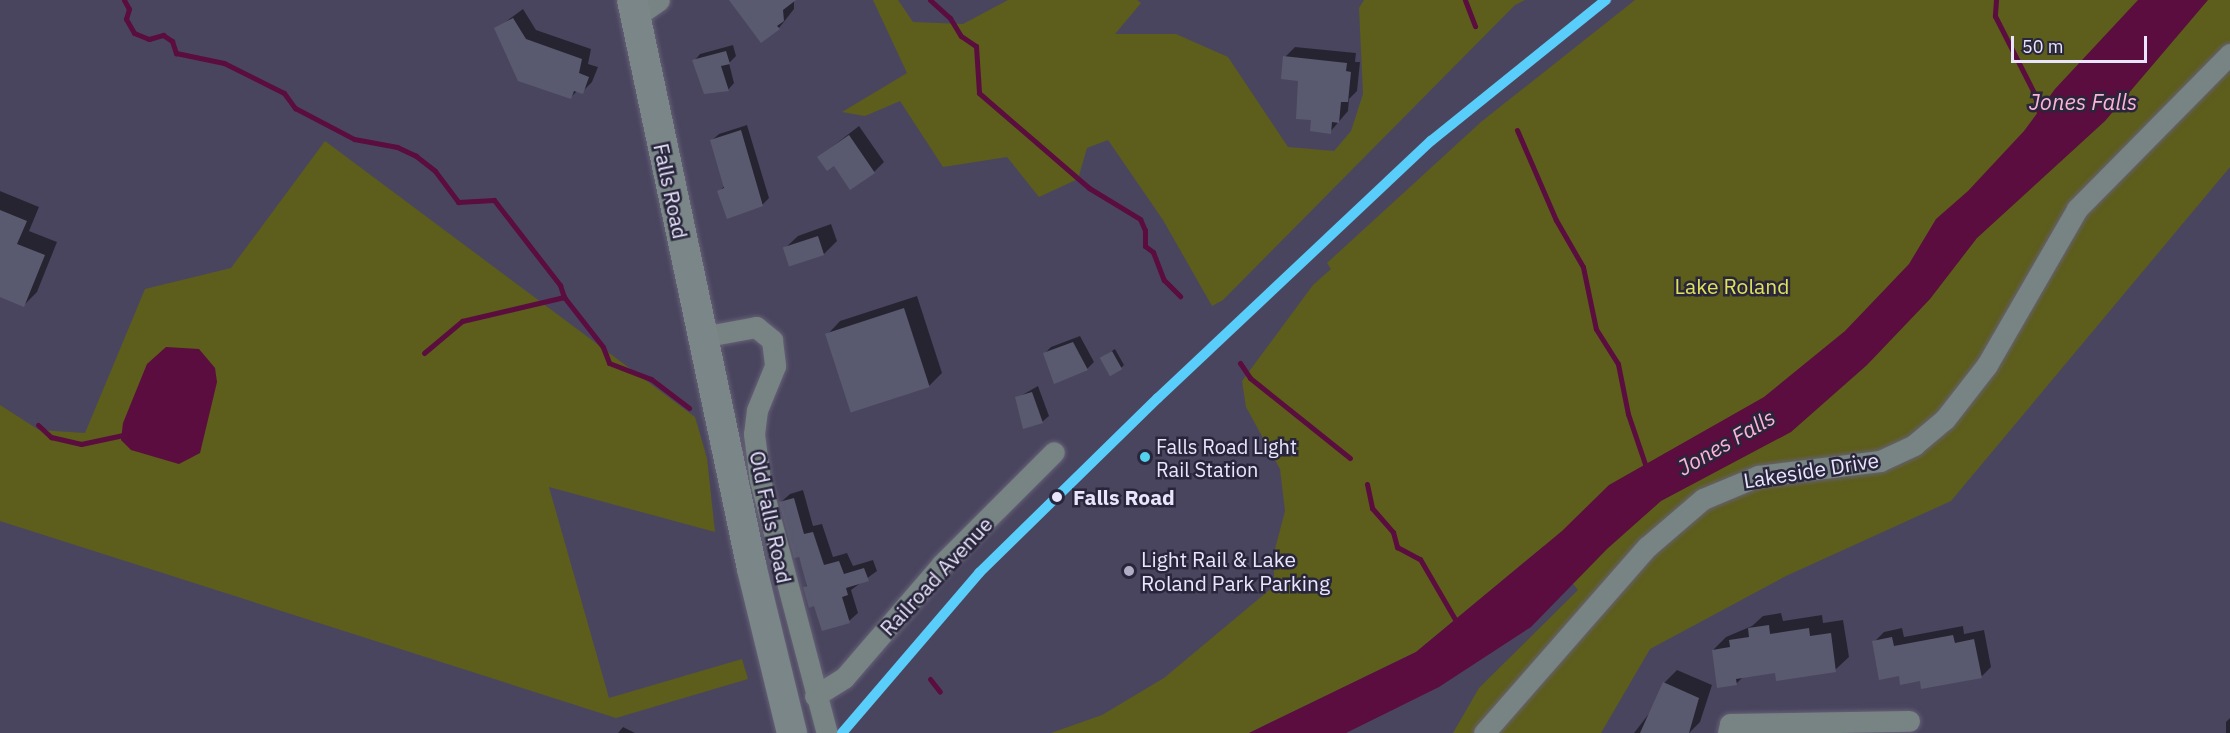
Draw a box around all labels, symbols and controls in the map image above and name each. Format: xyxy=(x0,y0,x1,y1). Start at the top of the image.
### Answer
scale bar xyxy=(2014,24,2150,62)
text: 50 m xyxy=(2022,35,2064,58)
water label: Jones Falls xyxy=(2029,89,2137,115)
street label: Falls Road xyxy=(649,141,693,241)
park label: Lake Roland xyxy=(1675,273,1789,299)
water label: Jones Falls xyxy=(1673,404,1779,480)
place label: Falls Road Light Rail Station xyxy=(1156,434,1297,481)
street label: Lakeside Drive xyxy=(1741,447,1881,493)
street label: Old Falls Road xyxy=(745,449,797,585)
marker: Falls Road Light Rail Station xyxy=(1139,451,1151,463)
place label: Falls Road xyxy=(1073,484,1175,510)
marker: Falls Road xyxy=(1046,486,1068,508)
street label: Railroad Avenue xyxy=(875,511,997,641)
place label: Light Rail & Lake Roland Park Parking xyxy=(1141,546,1330,596)
marker: Light Rail & Lake Roland Park Parking xyxy=(1122,564,1136,578)

